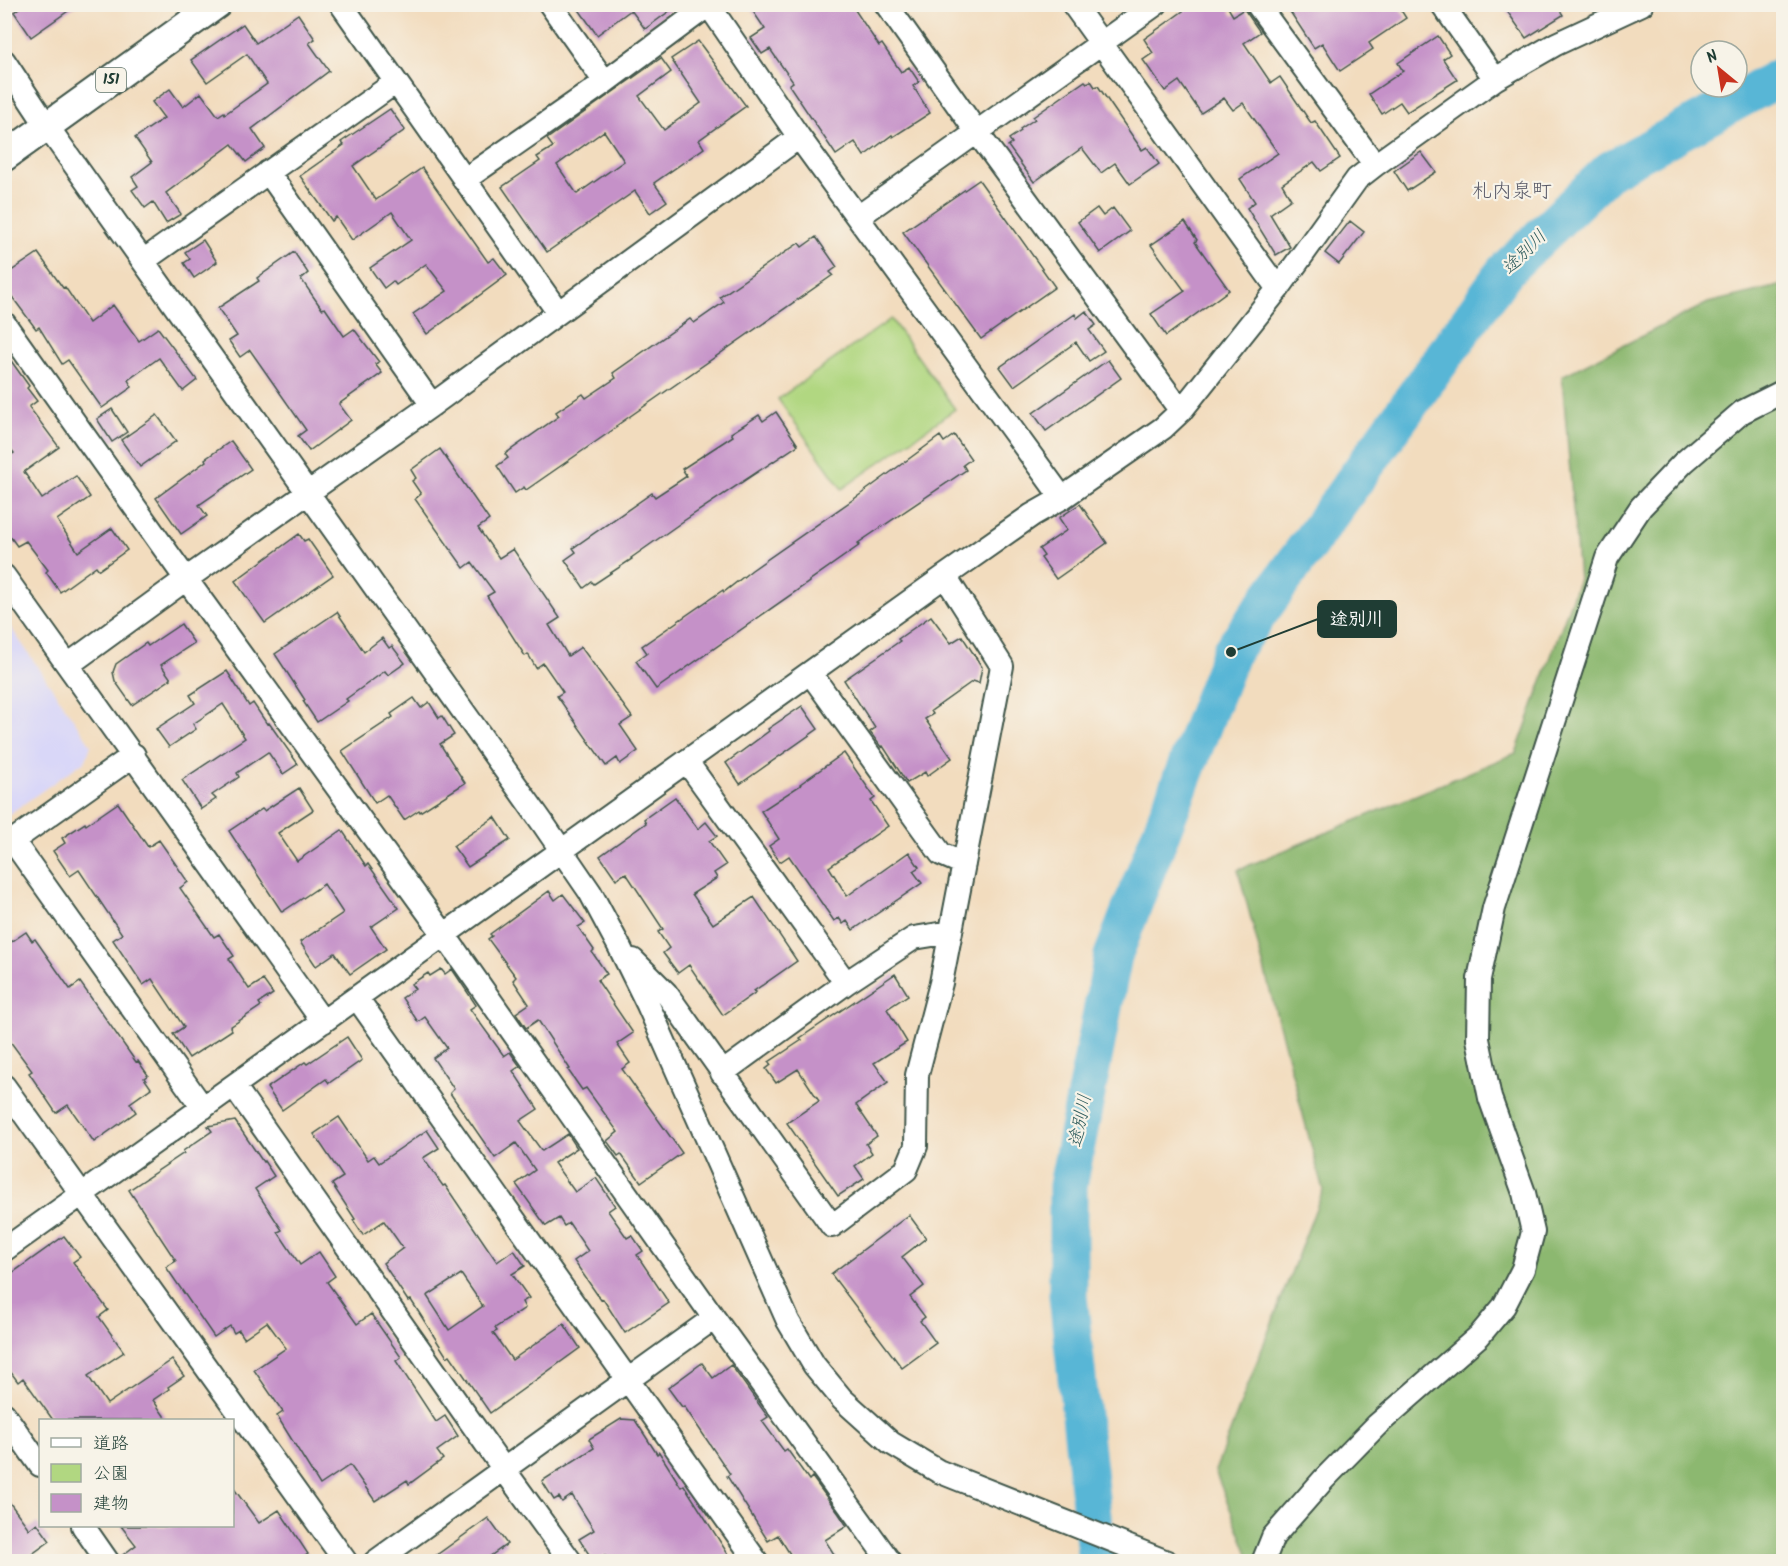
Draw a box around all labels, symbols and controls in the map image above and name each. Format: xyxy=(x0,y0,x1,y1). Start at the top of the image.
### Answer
north arrow xyxy=(1689,39,1749,99)
text: N xyxy=(1702,44,1723,71)
road number: 151 xyxy=(96,68,126,92)
district label: 札内泉町 xyxy=(1472,176,1552,208)
water label: 途別川 xyxy=(1496,224,1554,282)
callout: 途別川 xyxy=(1318,601,1396,637)
text: 途別川 xyxy=(1330,606,1384,635)
water label: 途別川 xyxy=(1062,1092,1100,1150)
legend xyxy=(39,1419,234,1527)
text: 道路 xyxy=(93,1430,129,1459)
text: 公園 xyxy=(93,1460,129,1489)
text: 建物 xyxy=(93,1490,129,1519)

